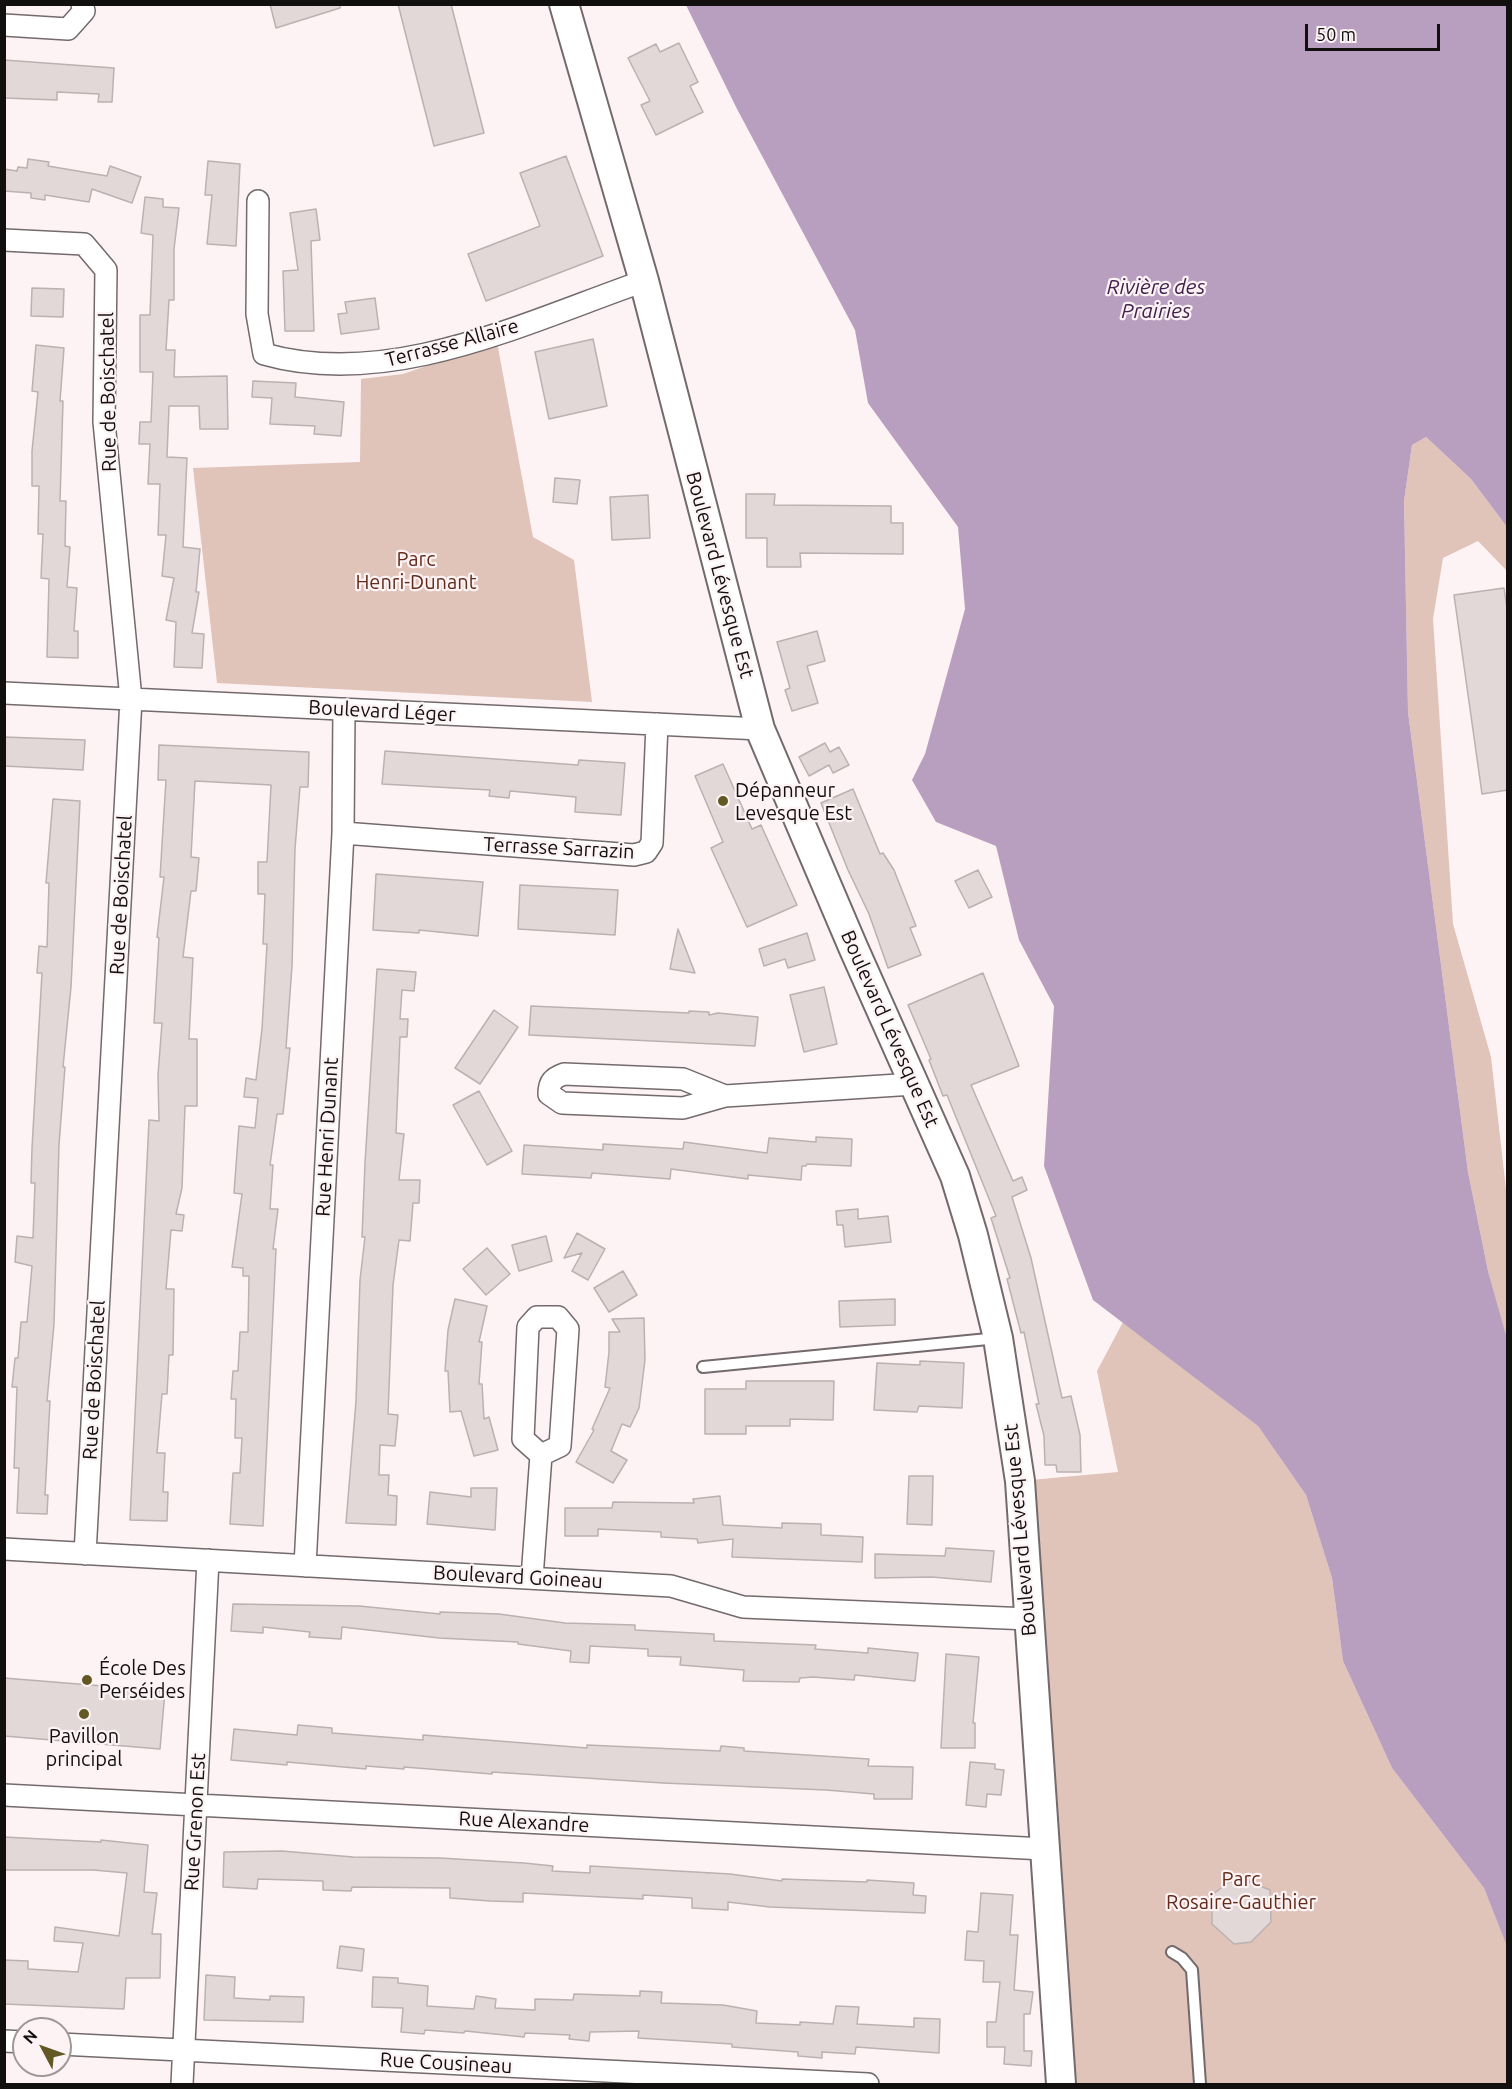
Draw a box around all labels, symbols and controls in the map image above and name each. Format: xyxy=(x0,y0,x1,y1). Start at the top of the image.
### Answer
scale bar xyxy=(1308,12,1443,50)
text: 50 m xyxy=(1316,24,1356,44)
water label: Rivière des Prairies xyxy=(1107,274,1205,324)
street label: Rue de Boischatel xyxy=(95,312,121,472)
street label: Terrasse Allaire xyxy=(383,314,521,372)
street label: Boulevard Lévesque Est xyxy=(681,469,759,681)
park label: Parc Henri-Dunant xyxy=(355,547,477,594)
street label: Boulevard Léger xyxy=(308,695,456,727)
place label: Dépanneur Levesque Est xyxy=(735,778,852,825)
marker: Dépanneur Levesque Est xyxy=(716,794,730,808)
street label: Rue de Boischatel xyxy=(105,815,137,975)
street label: Terrasse Sarrazin xyxy=(483,832,635,864)
street label: Boulevard Lévesque Est xyxy=(836,927,944,1131)
street label: Rue Henri Dunant xyxy=(311,1057,343,1217)
street label: Rue de Boischatel xyxy=(78,1300,110,1460)
street label: Boulevard Lévesque Est xyxy=(999,1423,1041,1637)
street label: Boulevard Goineau xyxy=(433,1561,603,1593)
place label: École Des Perséides xyxy=(99,1656,186,1703)
marker: École Des Perséides xyxy=(80,1673,94,1687)
marker: Pavillon principal xyxy=(77,1707,91,1721)
place label: Pavillon principal xyxy=(46,1724,122,1771)
street label: Rue Grenon Est xyxy=(179,1752,211,1892)
street label: Rue Alexandre xyxy=(458,1807,590,1837)
park label: Parc Rosaire-Gauthier xyxy=(1166,1867,1316,1914)
north arrow xyxy=(12,2017,72,2077)
text: N xyxy=(19,2026,41,2047)
street label: Rue Cousineau xyxy=(379,2048,513,2078)

